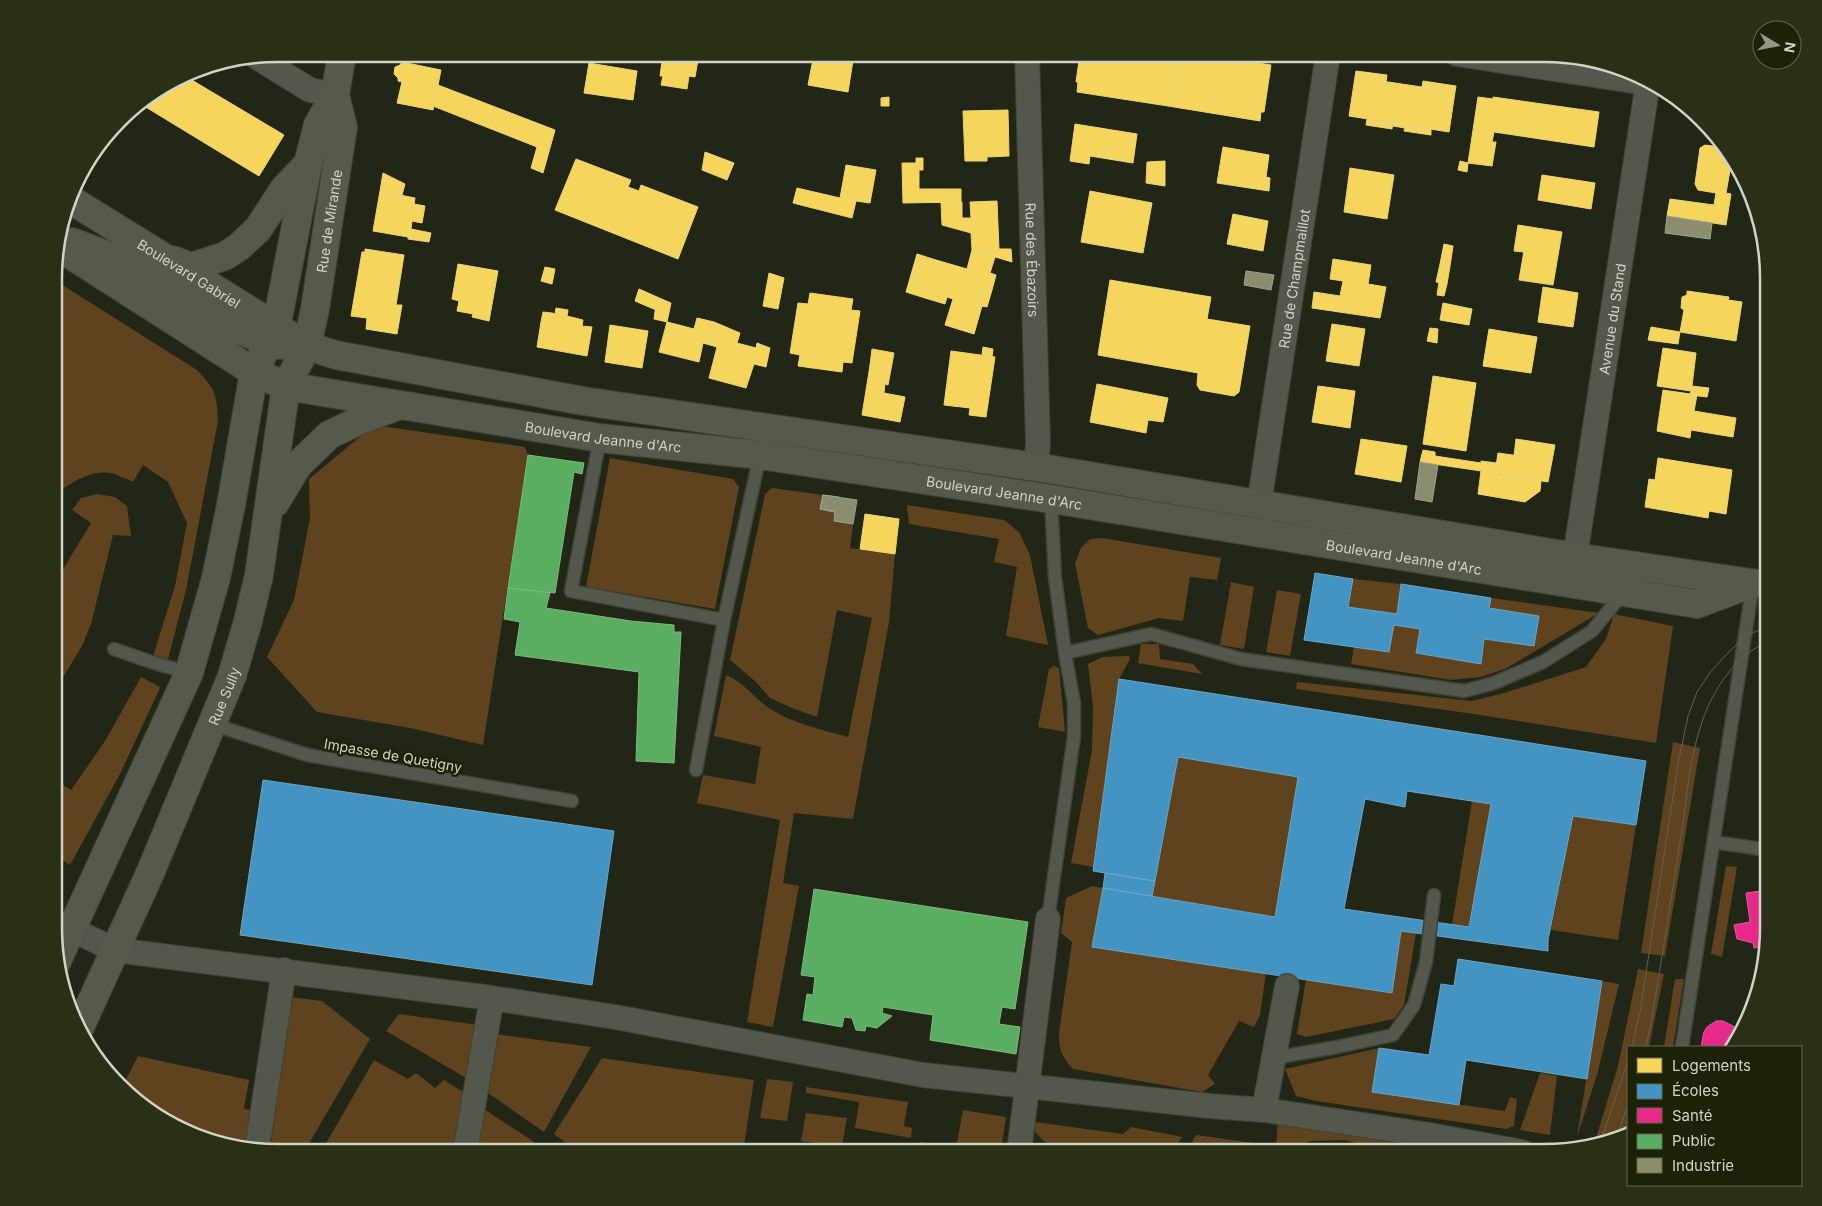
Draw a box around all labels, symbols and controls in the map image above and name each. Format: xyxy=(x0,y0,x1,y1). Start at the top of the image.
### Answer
north arrow xyxy=(1752,20,1802,70)
text: N xyxy=(1781,41,1800,54)
street label: Rue de Mirande xyxy=(312,168,345,274)
street label: Rue des Ébazoirs xyxy=(1023,202,1043,317)
street label: Rue de Champmaillot xyxy=(1274,207,1313,349)
street label: Boulevard Gabriel xyxy=(135,235,244,311)
street label: Avenue du Stand xyxy=(1595,262,1629,376)
street label: Boulevard Jeanne d'Arc xyxy=(524,417,682,455)
street label: Boulevard Jeanne d'Arc xyxy=(925,472,1084,512)
street label: Boulevard Jeanne d'Arc xyxy=(1325,535,1483,577)
street label: Rue Sully xyxy=(204,665,243,728)
street label: Impasse de Quetigny xyxy=(323,734,463,776)
legend xyxy=(1627,1046,1802,1186)
text: Logements xyxy=(1672,1056,1751,1075)
text: Écoles xyxy=(1672,1081,1719,1100)
text: Santé xyxy=(1672,1106,1712,1125)
text: Public xyxy=(1672,1131,1715,1150)
text: Industrie xyxy=(1672,1156,1734,1175)

